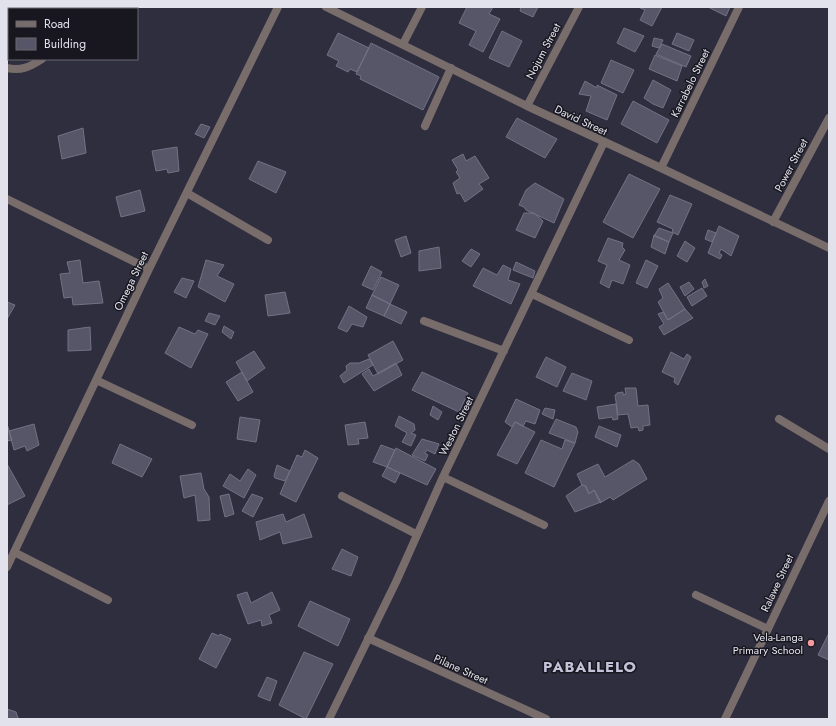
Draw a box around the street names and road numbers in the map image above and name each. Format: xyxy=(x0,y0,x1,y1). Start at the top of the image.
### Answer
street label: Nojum Street xyxy=(522,20,565,82)
street label: Karrabelo Street xyxy=(667,46,714,120)
street label: David Street xyxy=(552,101,610,139)
street label: Power Street xyxy=(770,135,812,194)
street label: Omega Street xyxy=(110,248,152,313)
street label: Weston Street xyxy=(435,393,477,458)
street label: Ralawe Street xyxy=(757,551,797,614)
street label: Pilane Street xyxy=(431,650,491,688)

